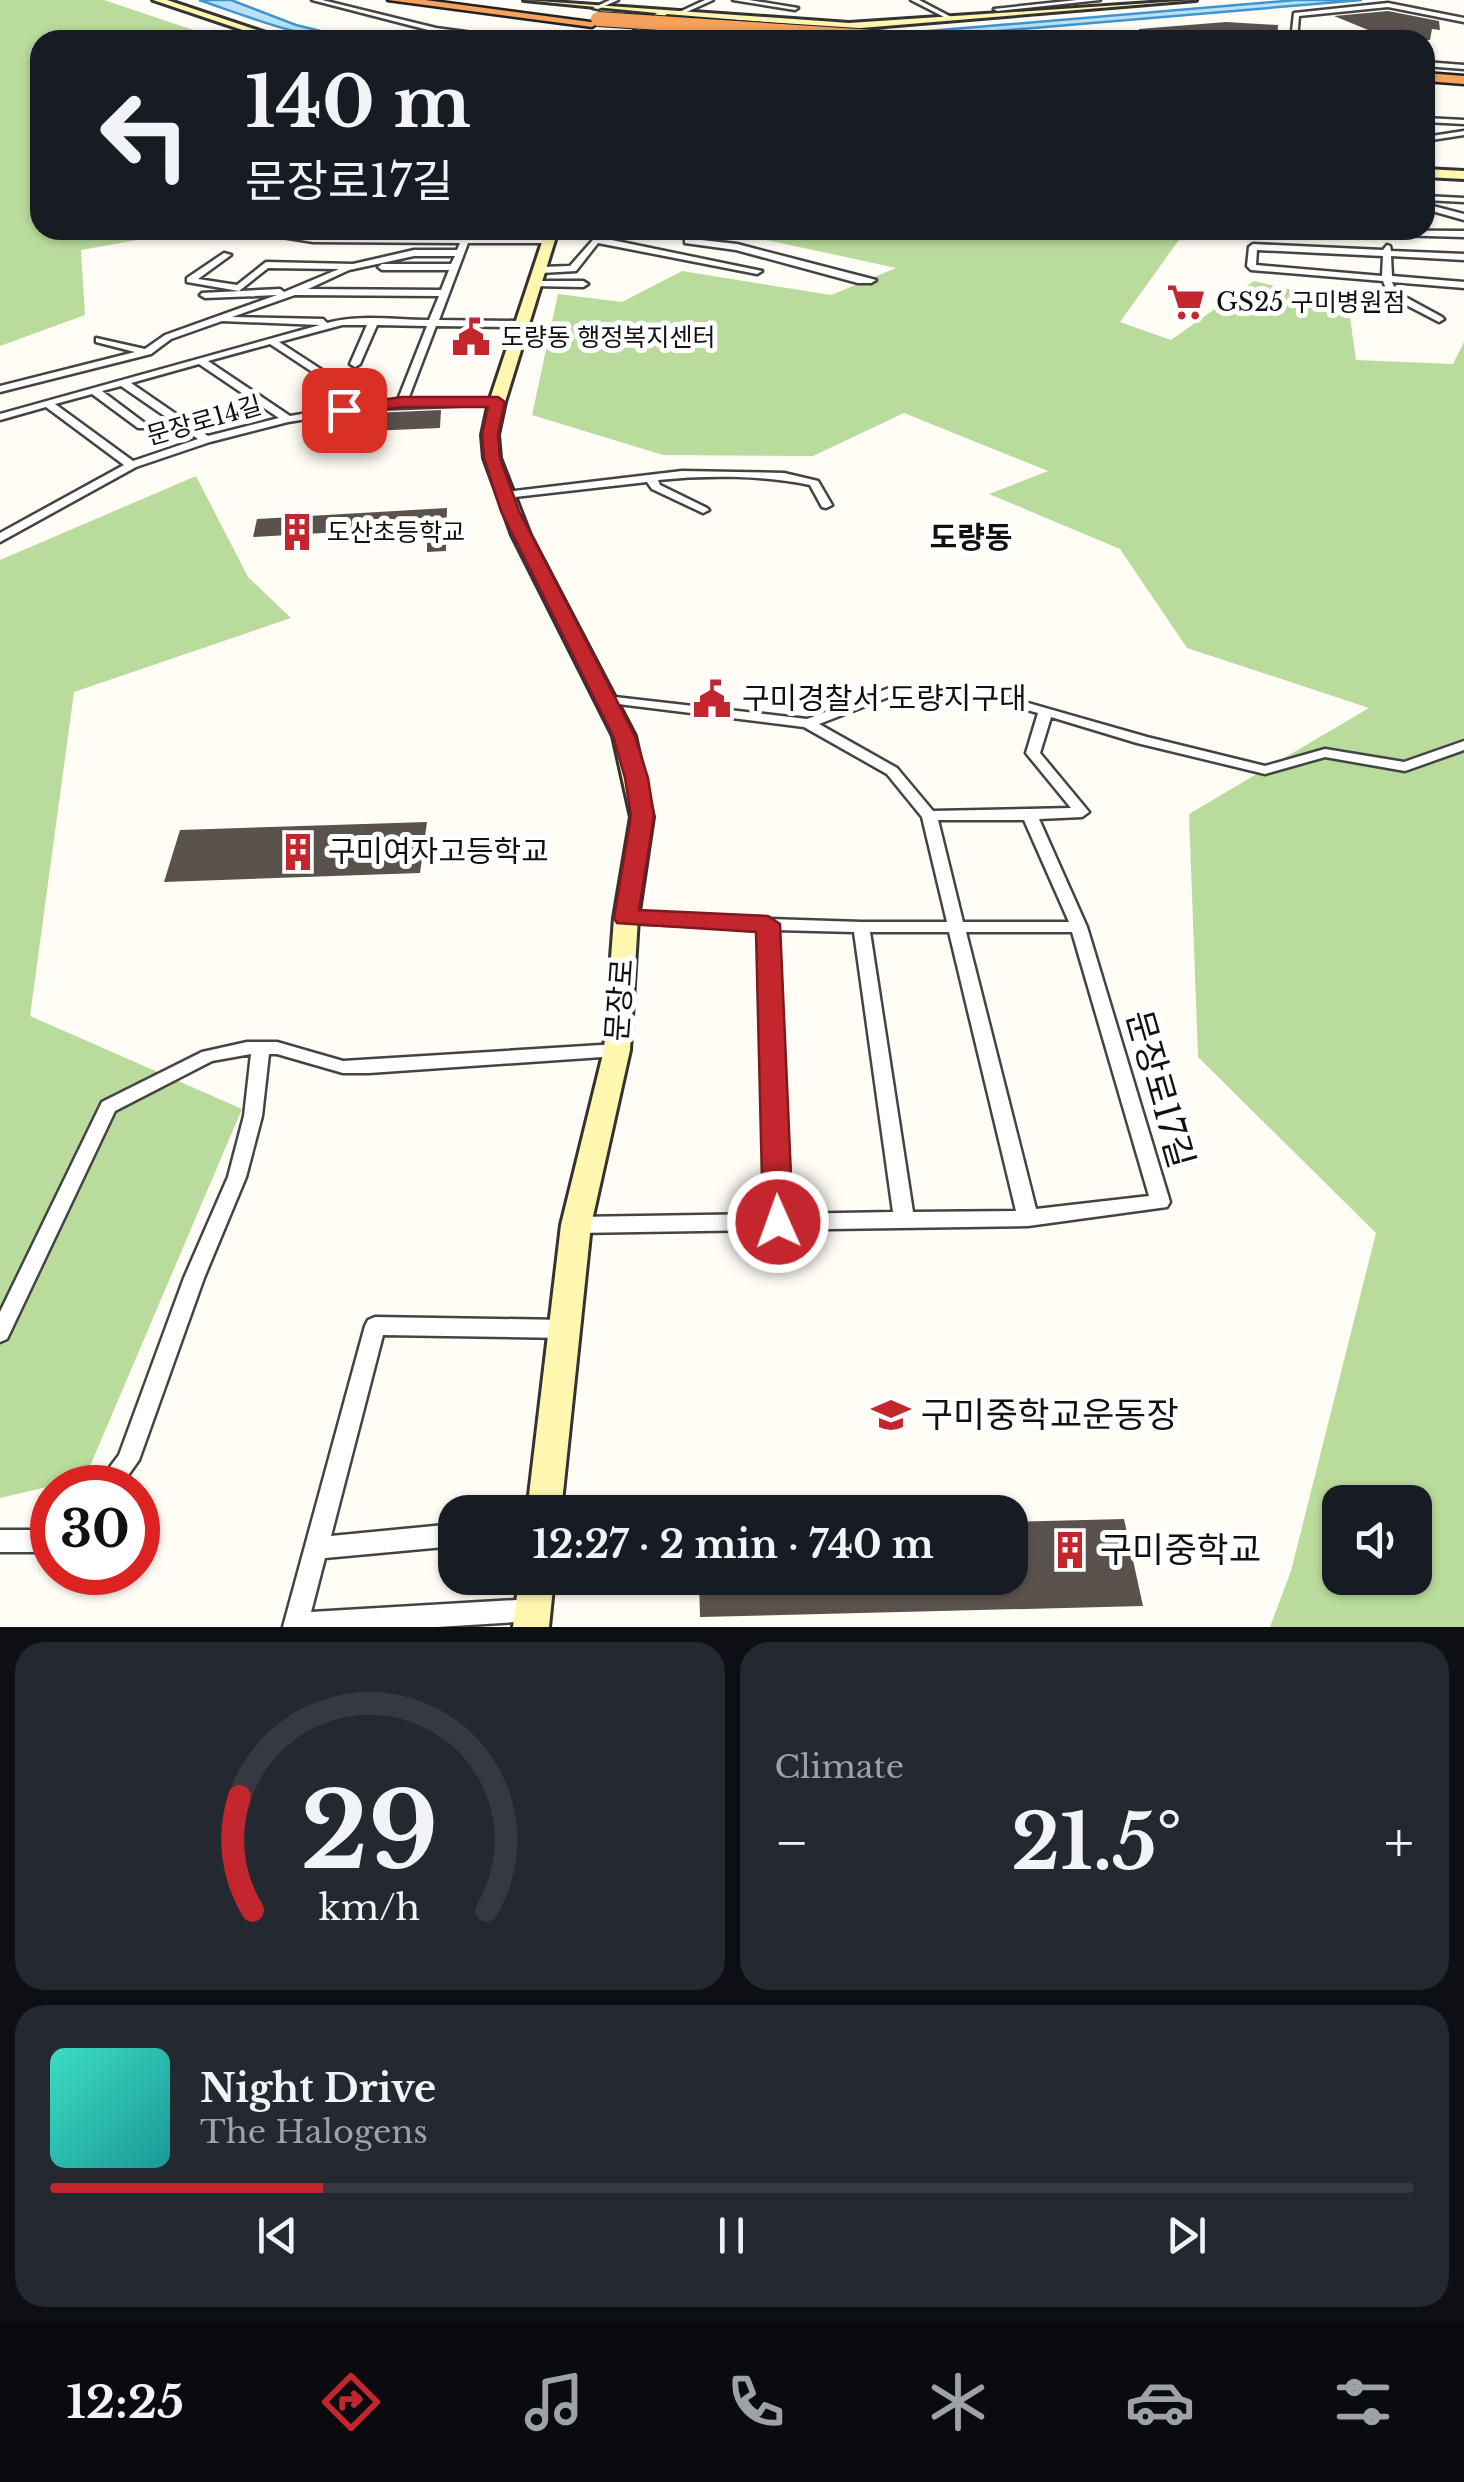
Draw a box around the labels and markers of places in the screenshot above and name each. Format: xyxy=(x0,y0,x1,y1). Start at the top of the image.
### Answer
supermarket icon: GS25 구미병원점 xyxy=(1165,281,1207,323)
place label: GS25 구미병원점 xyxy=(1216,287,1406,318)
public building icon: 도량동 행정복지센터 xyxy=(450,316,492,358)
place label: 도량동 행정복지센터 xyxy=(501,322,715,353)
pin xyxy=(302,368,387,453)
building icon: 도산초등학교 xyxy=(276,511,318,553)
place label: 도산초등학교 xyxy=(327,517,465,548)
public building icon: 구미경찰서 도량지구대 xyxy=(691,678,733,720)
place label: 구미경찰서 도량지구대 xyxy=(742,680,1027,717)
building icon: 구미여자고등학교 xyxy=(277,831,319,873)
place label: 구미여자고등학교 xyxy=(328,833,549,870)
place label: 구미중학교운동장 xyxy=(921,1393,1179,1436)
school or university icon: 구미중학교운동장 xyxy=(870,1394,912,1436)
place label: 구미중학교 xyxy=(1100,1528,1261,1571)
building icon: 구미중학교 xyxy=(1049,1529,1091,1571)

